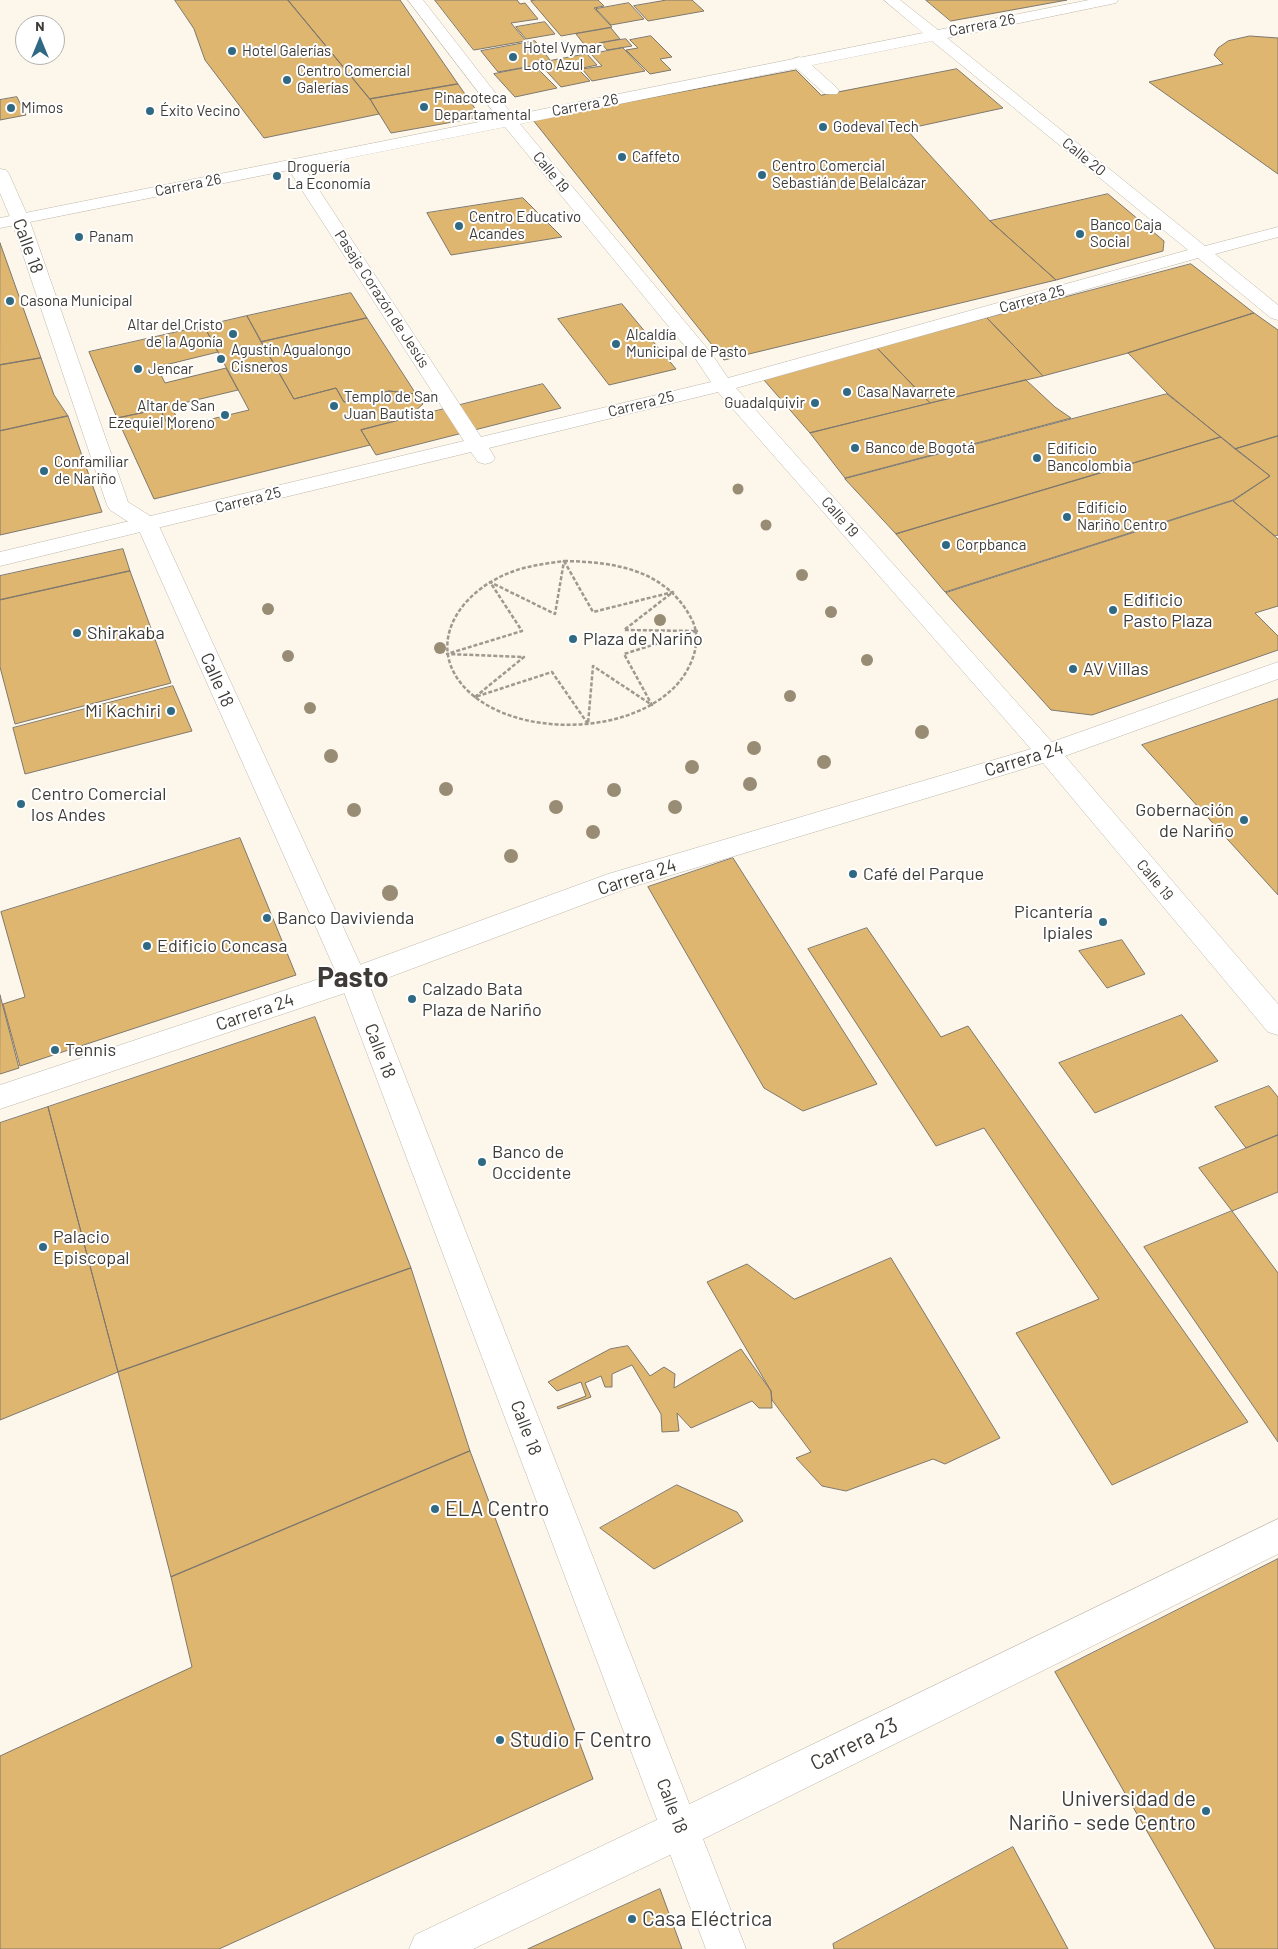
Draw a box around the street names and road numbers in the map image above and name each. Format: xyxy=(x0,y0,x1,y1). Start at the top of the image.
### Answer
street label: Carrera 26 xyxy=(947,10,1017,40)
street label: Carrera 26 xyxy=(550,90,620,120)
street label: Calle 20 xyxy=(1058,134,1110,180)
street label: Calle 19 xyxy=(529,148,573,196)
street label: Carrera 26 xyxy=(153,170,223,200)
street label: Calle 18 xyxy=(8,215,48,277)
street label: Pasaje Corazón de Jesús xyxy=(331,227,433,371)
street label: Carrera 25 xyxy=(997,281,1067,317)
street label: Carrera 25 xyxy=(606,387,676,421)
street label: Carrera 25 xyxy=(213,483,283,517)
street label: Calle 19 xyxy=(818,493,862,541)
street label: Calle 18 xyxy=(196,650,238,710)
street label: Carrera 24 xyxy=(982,737,1066,781)
street label: Carrera 24 xyxy=(595,854,679,900)
street label: Calle 19 xyxy=(1133,856,1177,904)
street label: Carrera 24 xyxy=(213,989,297,1035)
street label: Calle 18 xyxy=(360,1020,400,1082)
street label: Calle 18 xyxy=(506,1397,546,1459)
street label: Carrera 23 xyxy=(806,1712,902,1776)
street label: Calle 18 xyxy=(652,1775,692,1837)

